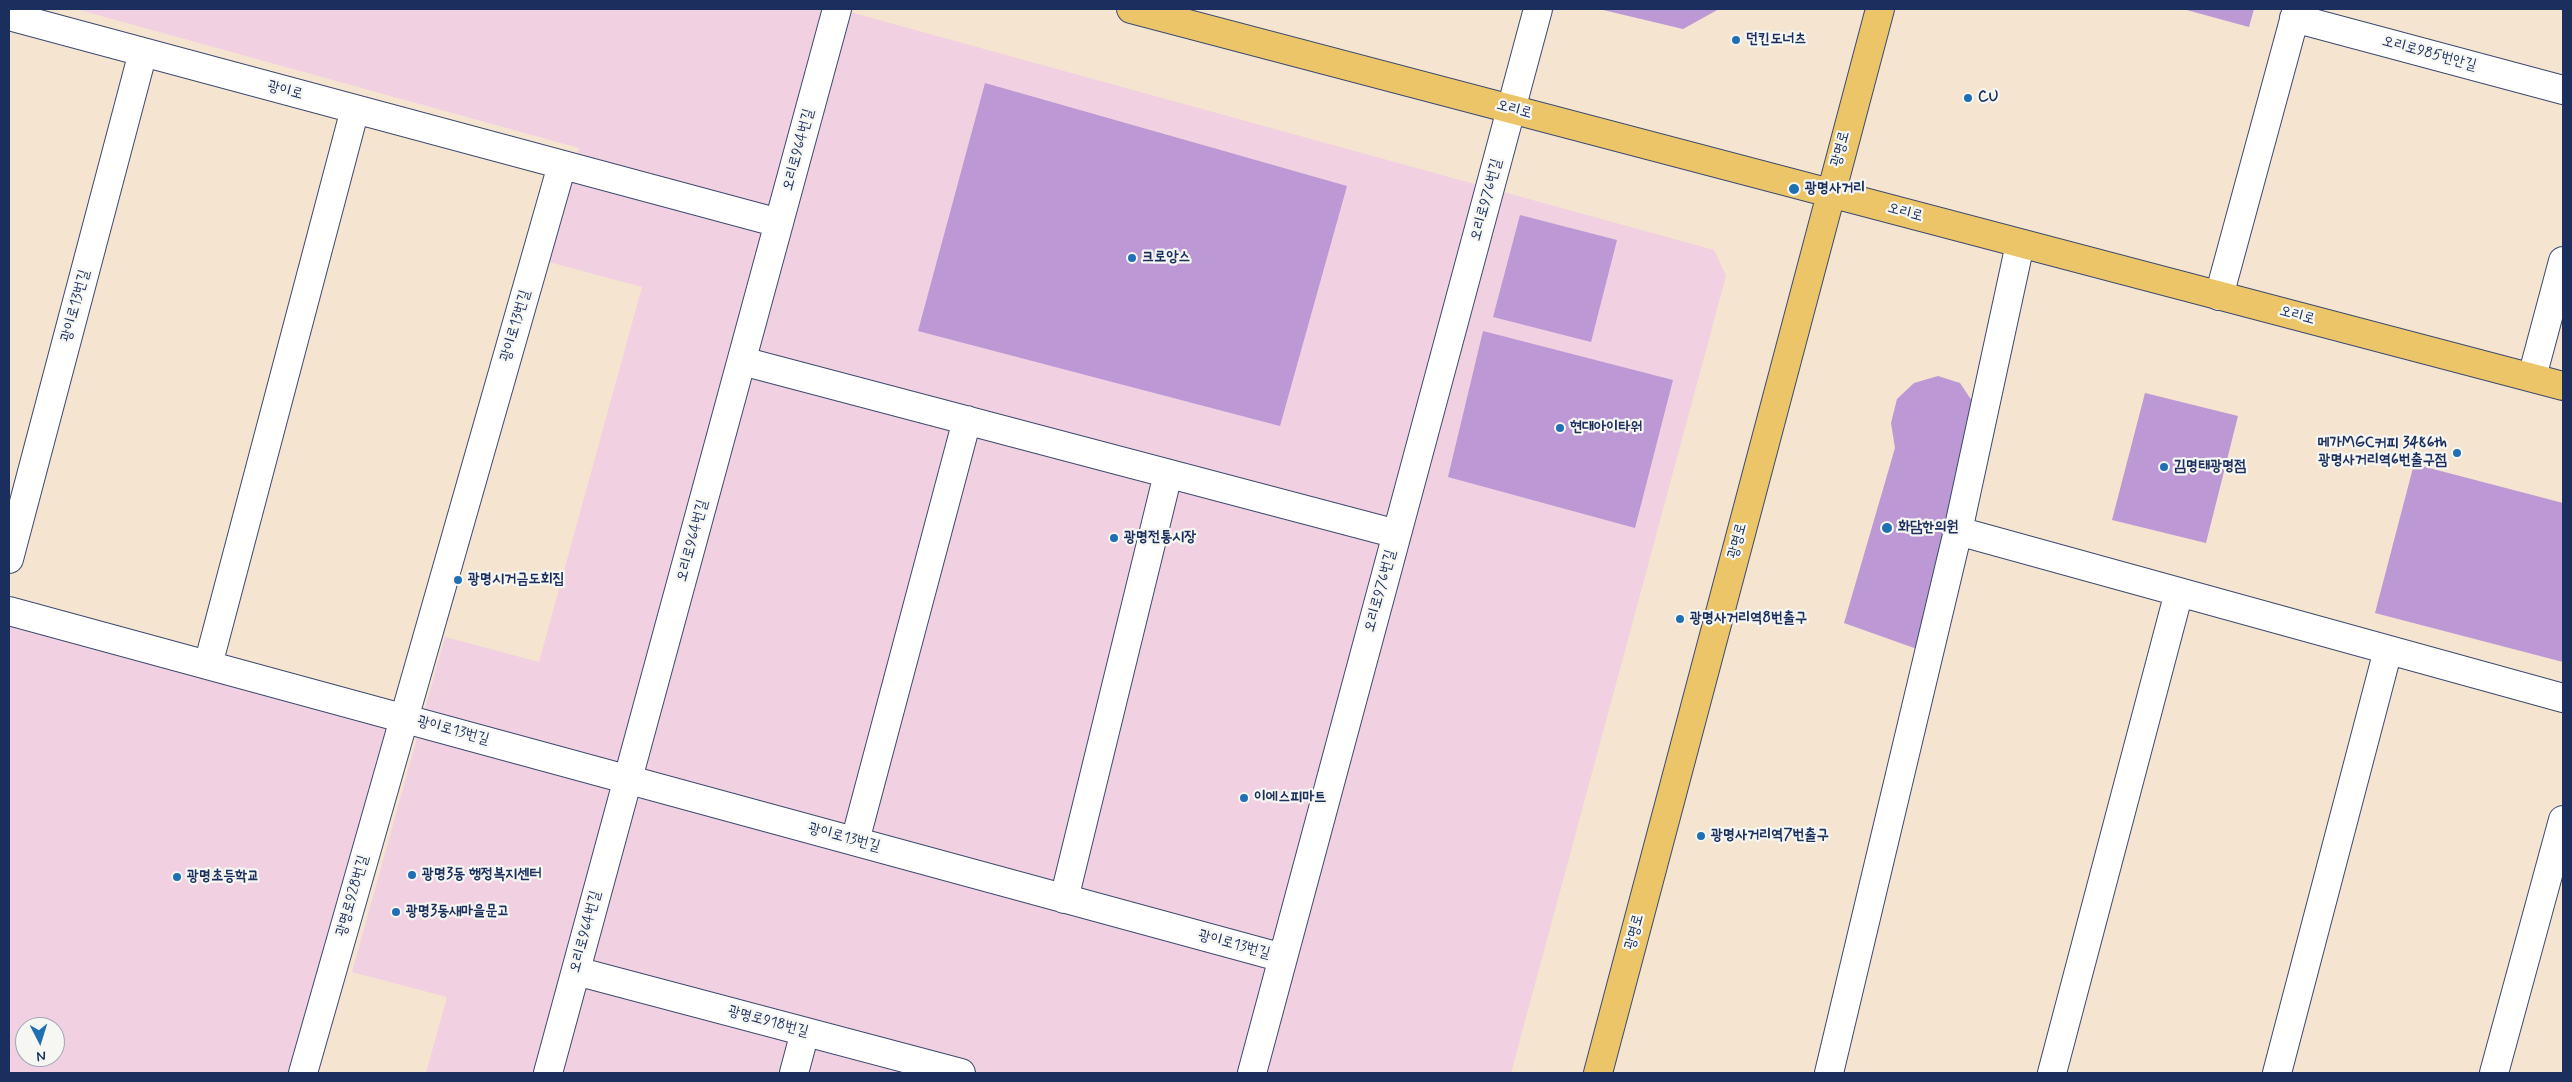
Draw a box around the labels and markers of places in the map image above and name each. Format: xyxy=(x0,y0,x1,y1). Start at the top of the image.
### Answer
place label: 던킨도너츠 xyxy=(1746,31,1806,49)
marker: 던킨도너츠 xyxy=(1730,34,1742,46)
place label: CU xyxy=(1978,89,1998,107)
marker: CU xyxy=(1962,92,1974,104)
place label: 광명사거리 xyxy=(1805,180,1865,198)
marker: 광명사거리 xyxy=(1787,182,1801,196)
place label: 크로앙스 xyxy=(1142,249,1190,267)
marker: 크로앙스 xyxy=(1126,252,1138,264)
place label: 현대아이타워 xyxy=(1570,419,1642,437)
marker: 현대아이타워 xyxy=(1554,422,1566,434)
place label: 메가MGC커피 3486th 광명사거리역6번출구점 xyxy=(2318,435,2447,470)
marker: 메가MGC커피 3486th 광명사거리역6번출구점 xyxy=(2451,447,2463,459)
place label: 김명태광명점 xyxy=(2174,458,2246,476)
marker: 김명태광명점 xyxy=(2158,461,2170,473)
place label: 화담한의원 xyxy=(1898,519,1958,537)
marker: 화담한의원 xyxy=(1880,521,1894,535)
place label: 광명전통시장 xyxy=(1124,529,1196,547)
marker: 광명전통시장 xyxy=(1108,532,1120,544)
place label: 광명시거금도회집 xyxy=(468,571,565,589)
marker: 광명시거금도회집 xyxy=(452,574,464,586)
place label: 광명사거리역8번출구 xyxy=(1690,610,1807,628)
marker: 광명사거리역8번출구 xyxy=(1674,613,1686,625)
place label: 이에스피마트 xyxy=(1254,789,1326,807)
marker: 이에스피마트 xyxy=(1238,792,1250,804)
place label: 광명사거리역7번출구 xyxy=(1711,827,1829,845)
marker: 광명사거리역7번출구 xyxy=(1695,830,1707,842)
place label: 광명3동 행정복지센터 xyxy=(422,866,541,884)
place label: 광명초등학교 xyxy=(187,868,259,886)
marker: 광명3동 행정복지센터 xyxy=(406,869,418,881)
marker: 광명초등학교 xyxy=(171,871,183,883)
place label: 광명3동새마을문고 xyxy=(406,903,509,921)
marker: 광명3동새마을문고 xyxy=(390,906,402,918)

